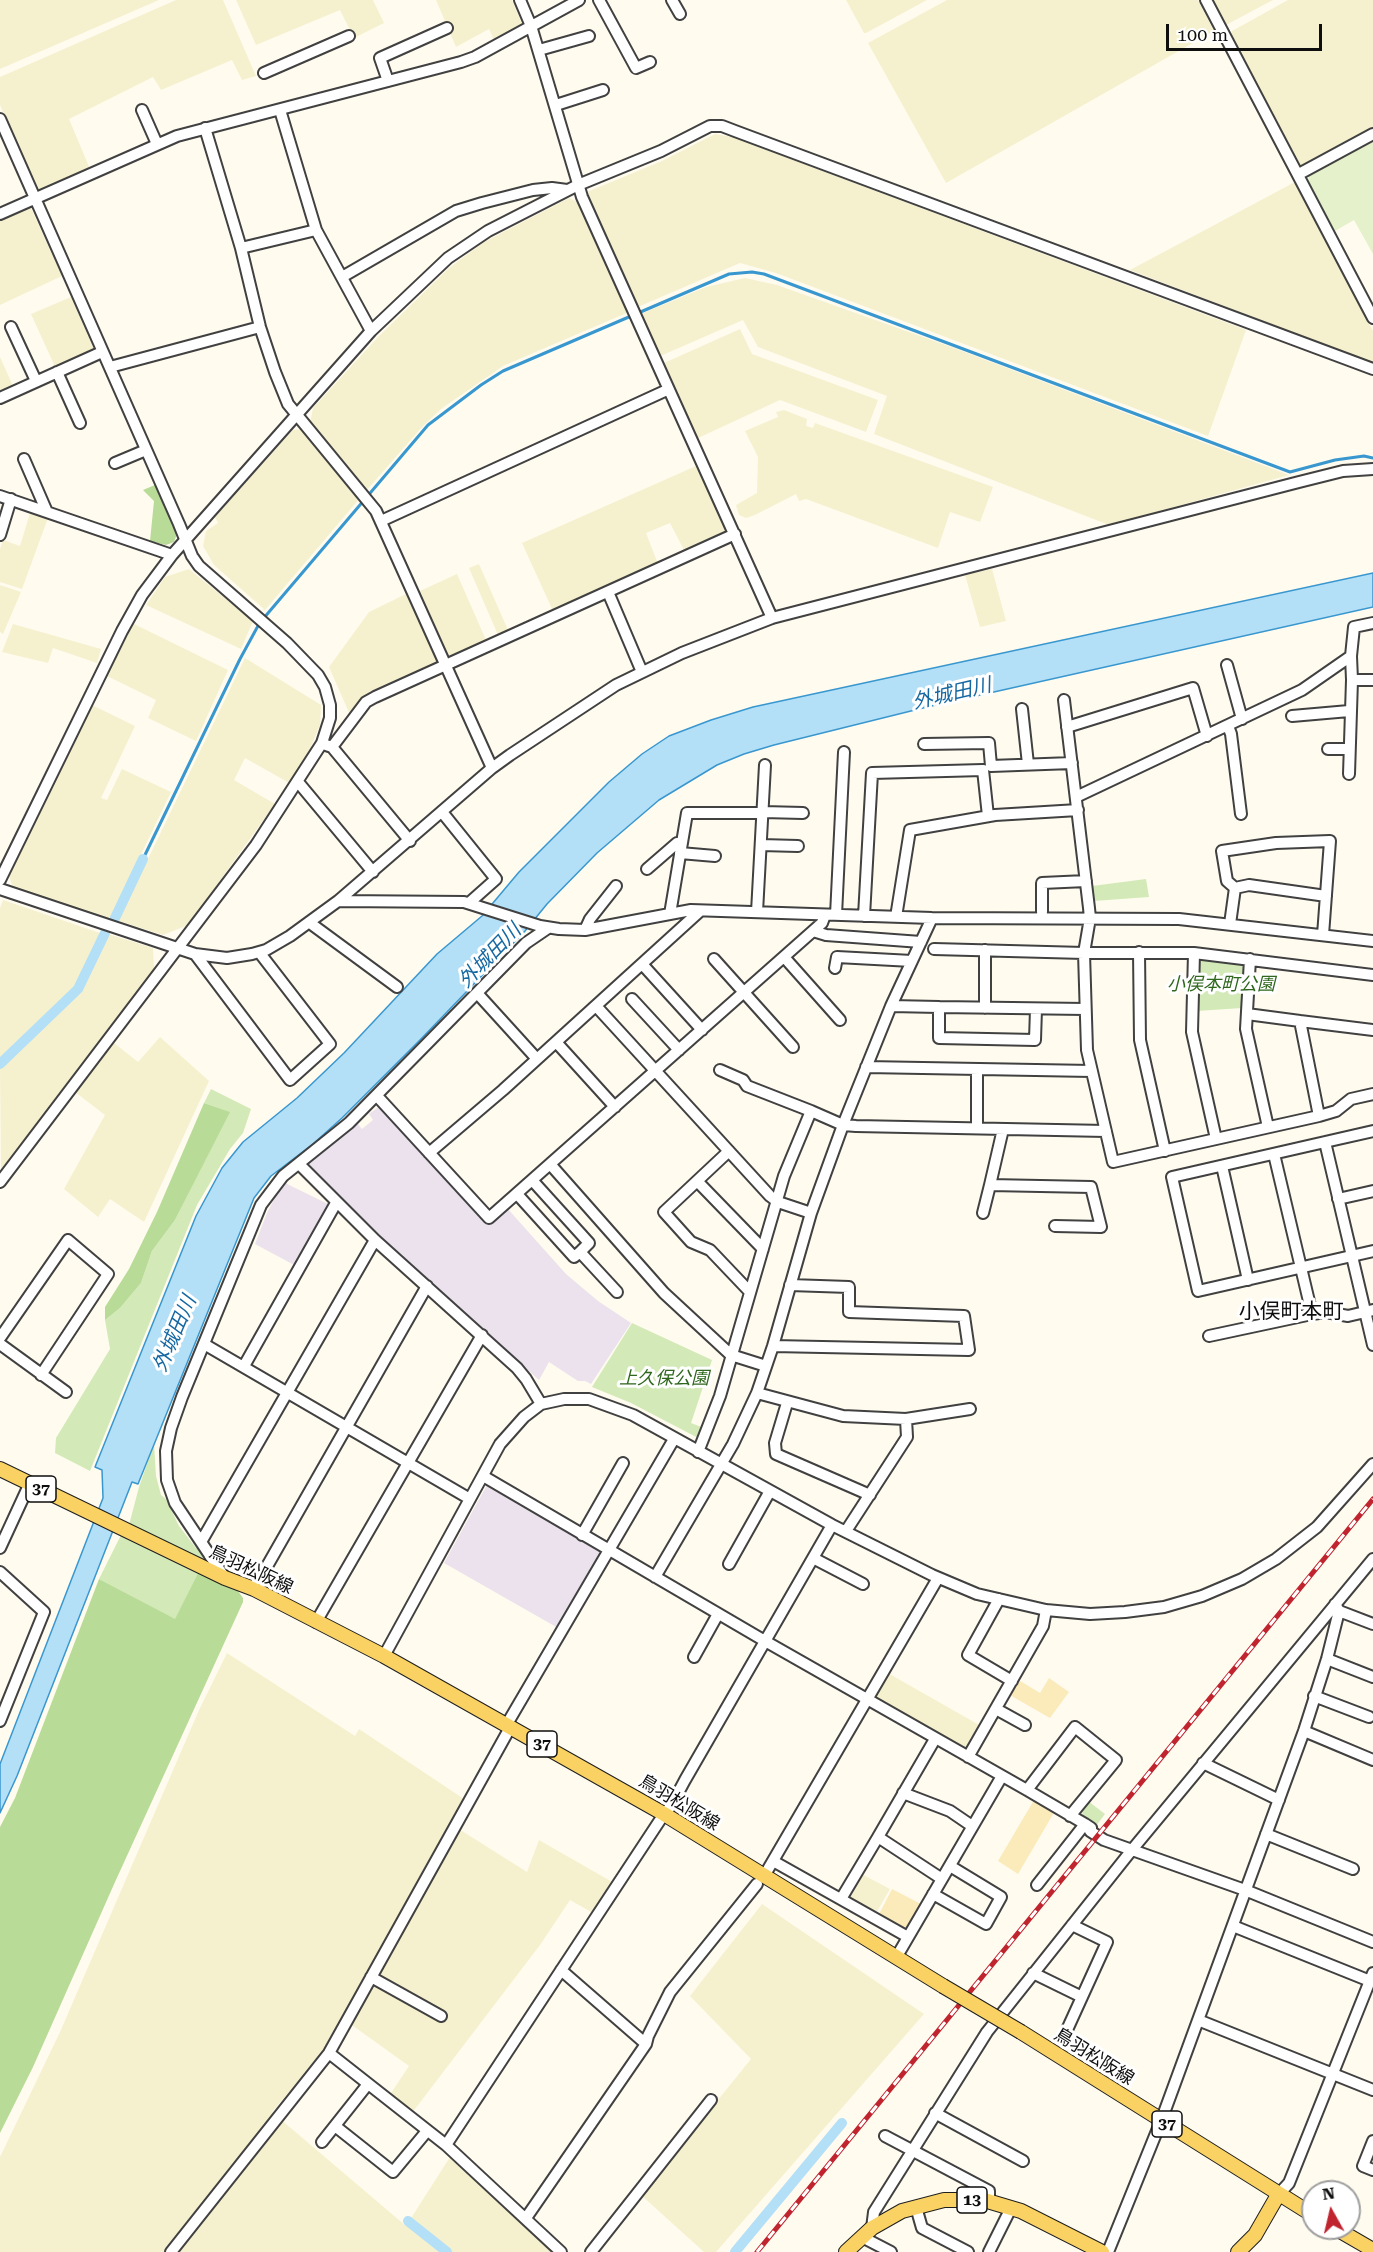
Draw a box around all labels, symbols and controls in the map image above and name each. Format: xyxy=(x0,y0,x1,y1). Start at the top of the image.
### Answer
scale bar xyxy=(1169,12,1325,50)
text: 100 m xyxy=(1177,24,1228,45)
water label: 外城田川 xyxy=(910,673,994,715)
water label: 外城田川 xyxy=(454,919,526,993)
park label: 小俣本町公園 xyxy=(1167,974,1275,996)
water label: 外城田川 xyxy=(148,1292,202,1376)
district label: 小俣町本町 xyxy=(1239,1299,1343,1325)
park label: 上久保公園 xyxy=(619,1368,709,1390)
road number: 37 xyxy=(26,1476,56,1502)
street label: 鳥羽松阪線 xyxy=(206,1541,296,1599)
road number: 37 xyxy=(527,1731,557,1757)
street label: 鳥羽松阪線 xyxy=(635,1771,723,1835)
street label: 鳥羽松阪線 xyxy=(1050,2024,1138,2090)
road number: 37 xyxy=(1152,2111,1182,2137)
north arrow xyxy=(1301,2180,1361,2240)
text: N xyxy=(1321,2183,1336,2204)
road number: 13 xyxy=(957,2187,987,2213)

